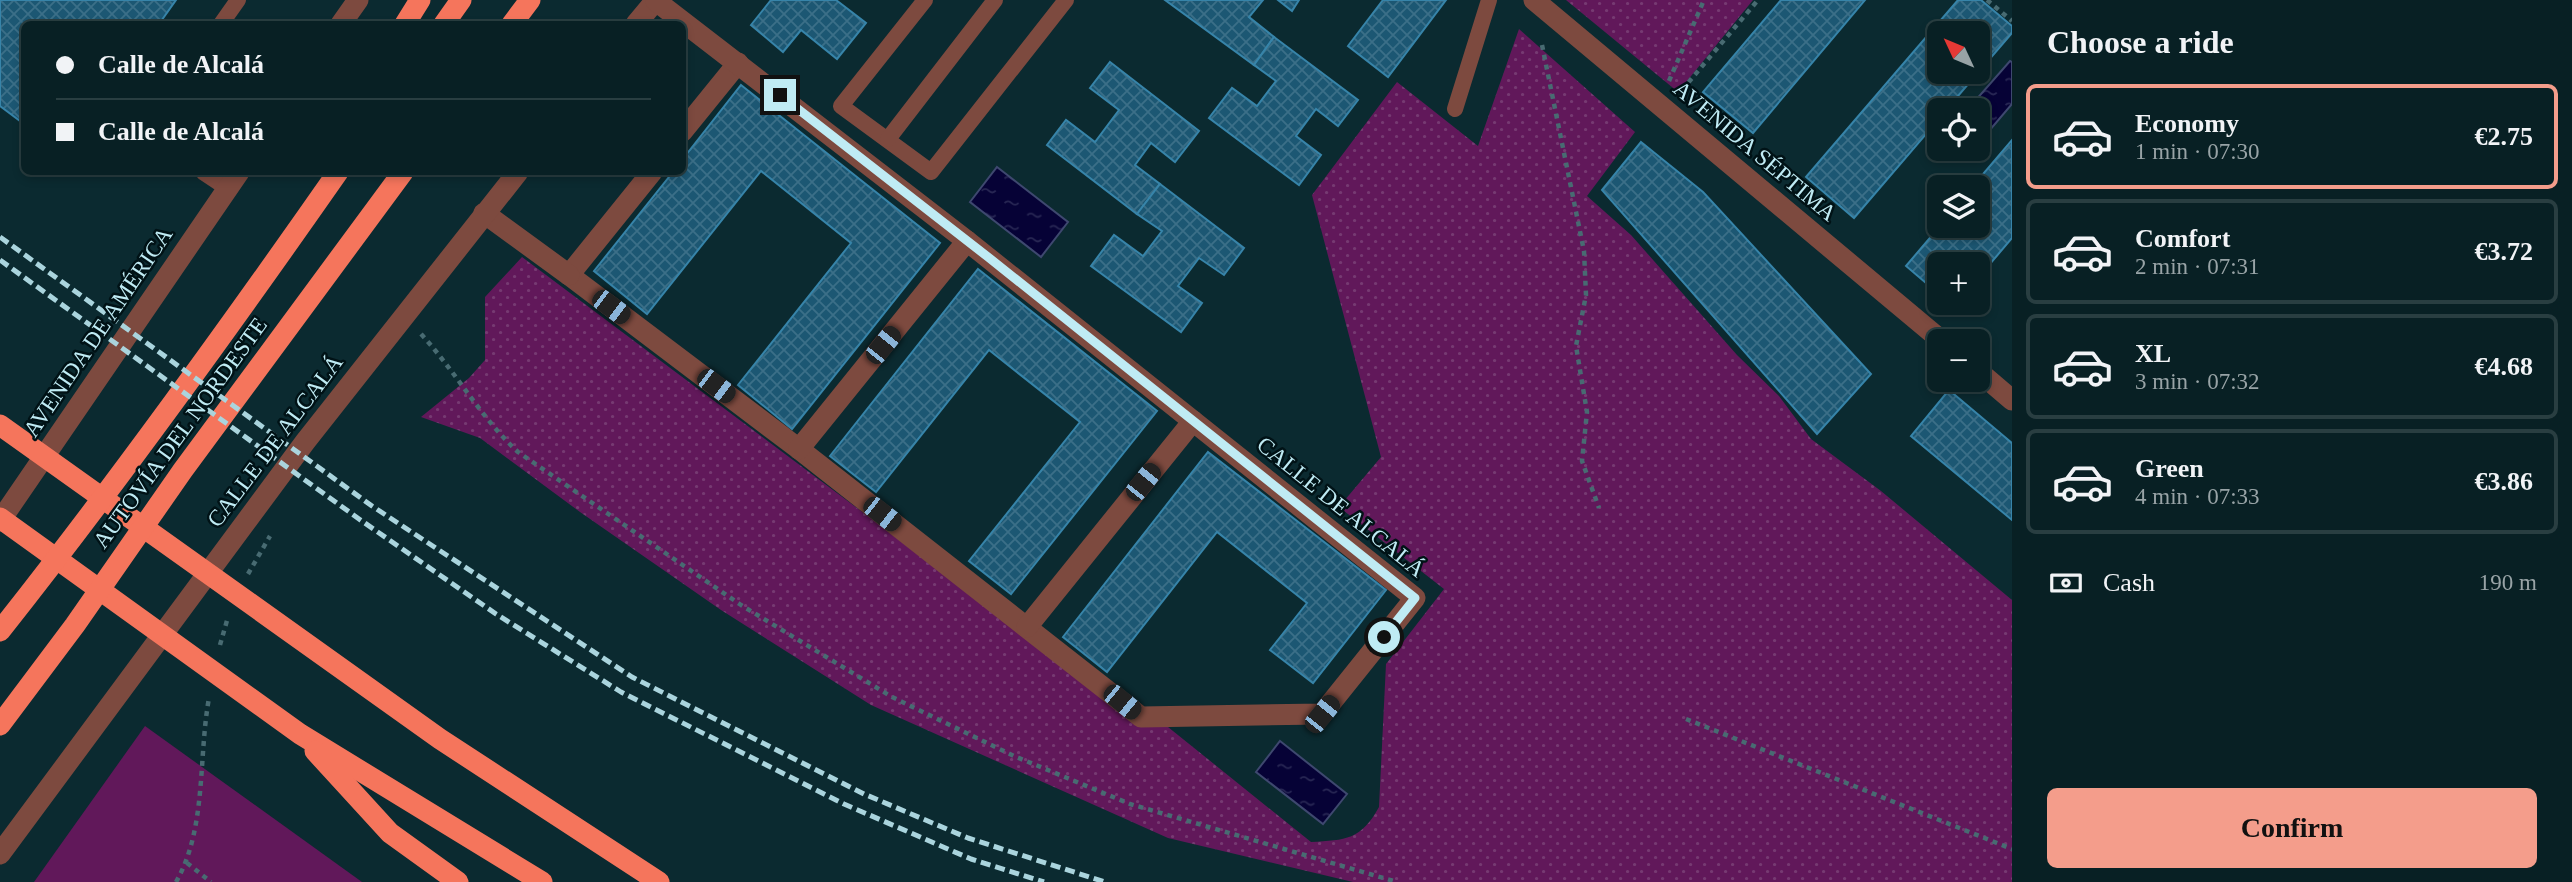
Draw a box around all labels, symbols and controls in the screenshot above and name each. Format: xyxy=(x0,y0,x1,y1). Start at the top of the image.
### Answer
north arrow xyxy=(1927,21,1990,84)
map controls xyxy=(1927,21,1990,392)
text: Choose a ride xyxy=(2047,24,2234,60)
text: Calle de Alcalá xyxy=(98,50,264,79)
street label: AVENIDA SÉPTIMA xyxy=(1669,76,1842,227)
route end xyxy=(764,79,796,111)
button: locate xyxy=(1927,98,1990,161)
icon: car xyxy=(2051,105,2114,168)
text: Economy xyxy=(2135,109,2239,138)
text: Calle de Alcalá xyxy=(98,117,264,146)
text: €2.75 xyxy=(2475,122,2533,151)
text: 1 min · 07:30 xyxy=(2135,139,2260,164)
button: layers xyxy=(1927,175,1990,238)
icon: car xyxy=(2051,220,2114,283)
street label: AVENIDA DE AMÉRICA xyxy=(18,222,178,442)
text: Comfort xyxy=(2135,224,2230,253)
text: €3.72 xyxy=(2475,237,2533,266)
button: + xyxy=(1927,252,1990,315)
text: 2 min · 07:31 xyxy=(2135,254,2260,279)
car xyxy=(588,286,635,328)
street label: AUTOVÍA DEL NORDESTE xyxy=(88,313,272,553)
car xyxy=(862,322,905,368)
button: − xyxy=(1927,329,1990,392)
icon: car xyxy=(2051,335,2114,398)
text: XL xyxy=(2135,339,2171,368)
street label: CALLE DE ALCALÁ xyxy=(202,350,348,532)
text: €4.68 xyxy=(2475,352,2533,381)
car xyxy=(693,365,740,407)
text: 3 min · 07:32 xyxy=(2135,369,2260,394)
street label: CALLE DE ALCALÁ xyxy=(1252,432,1430,582)
icon: car xyxy=(2051,450,2114,513)
text: Green xyxy=(2135,454,2204,483)
car xyxy=(1122,459,1165,505)
text: €3.86 xyxy=(2475,467,2533,496)
text: 4 min · 07:33 xyxy=(2135,484,2260,509)
car xyxy=(859,493,906,535)
icon: cash xyxy=(2047,564,2085,602)
text: Cash xyxy=(2103,568,2155,597)
text: 190 m xyxy=(2479,570,2537,595)
route start xyxy=(1368,621,1400,653)
car xyxy=(1100,681,1145,723)
car xyxy=(1301,691,1344,737)
button: Confirm xyxy=(2047,788,2537,868)

